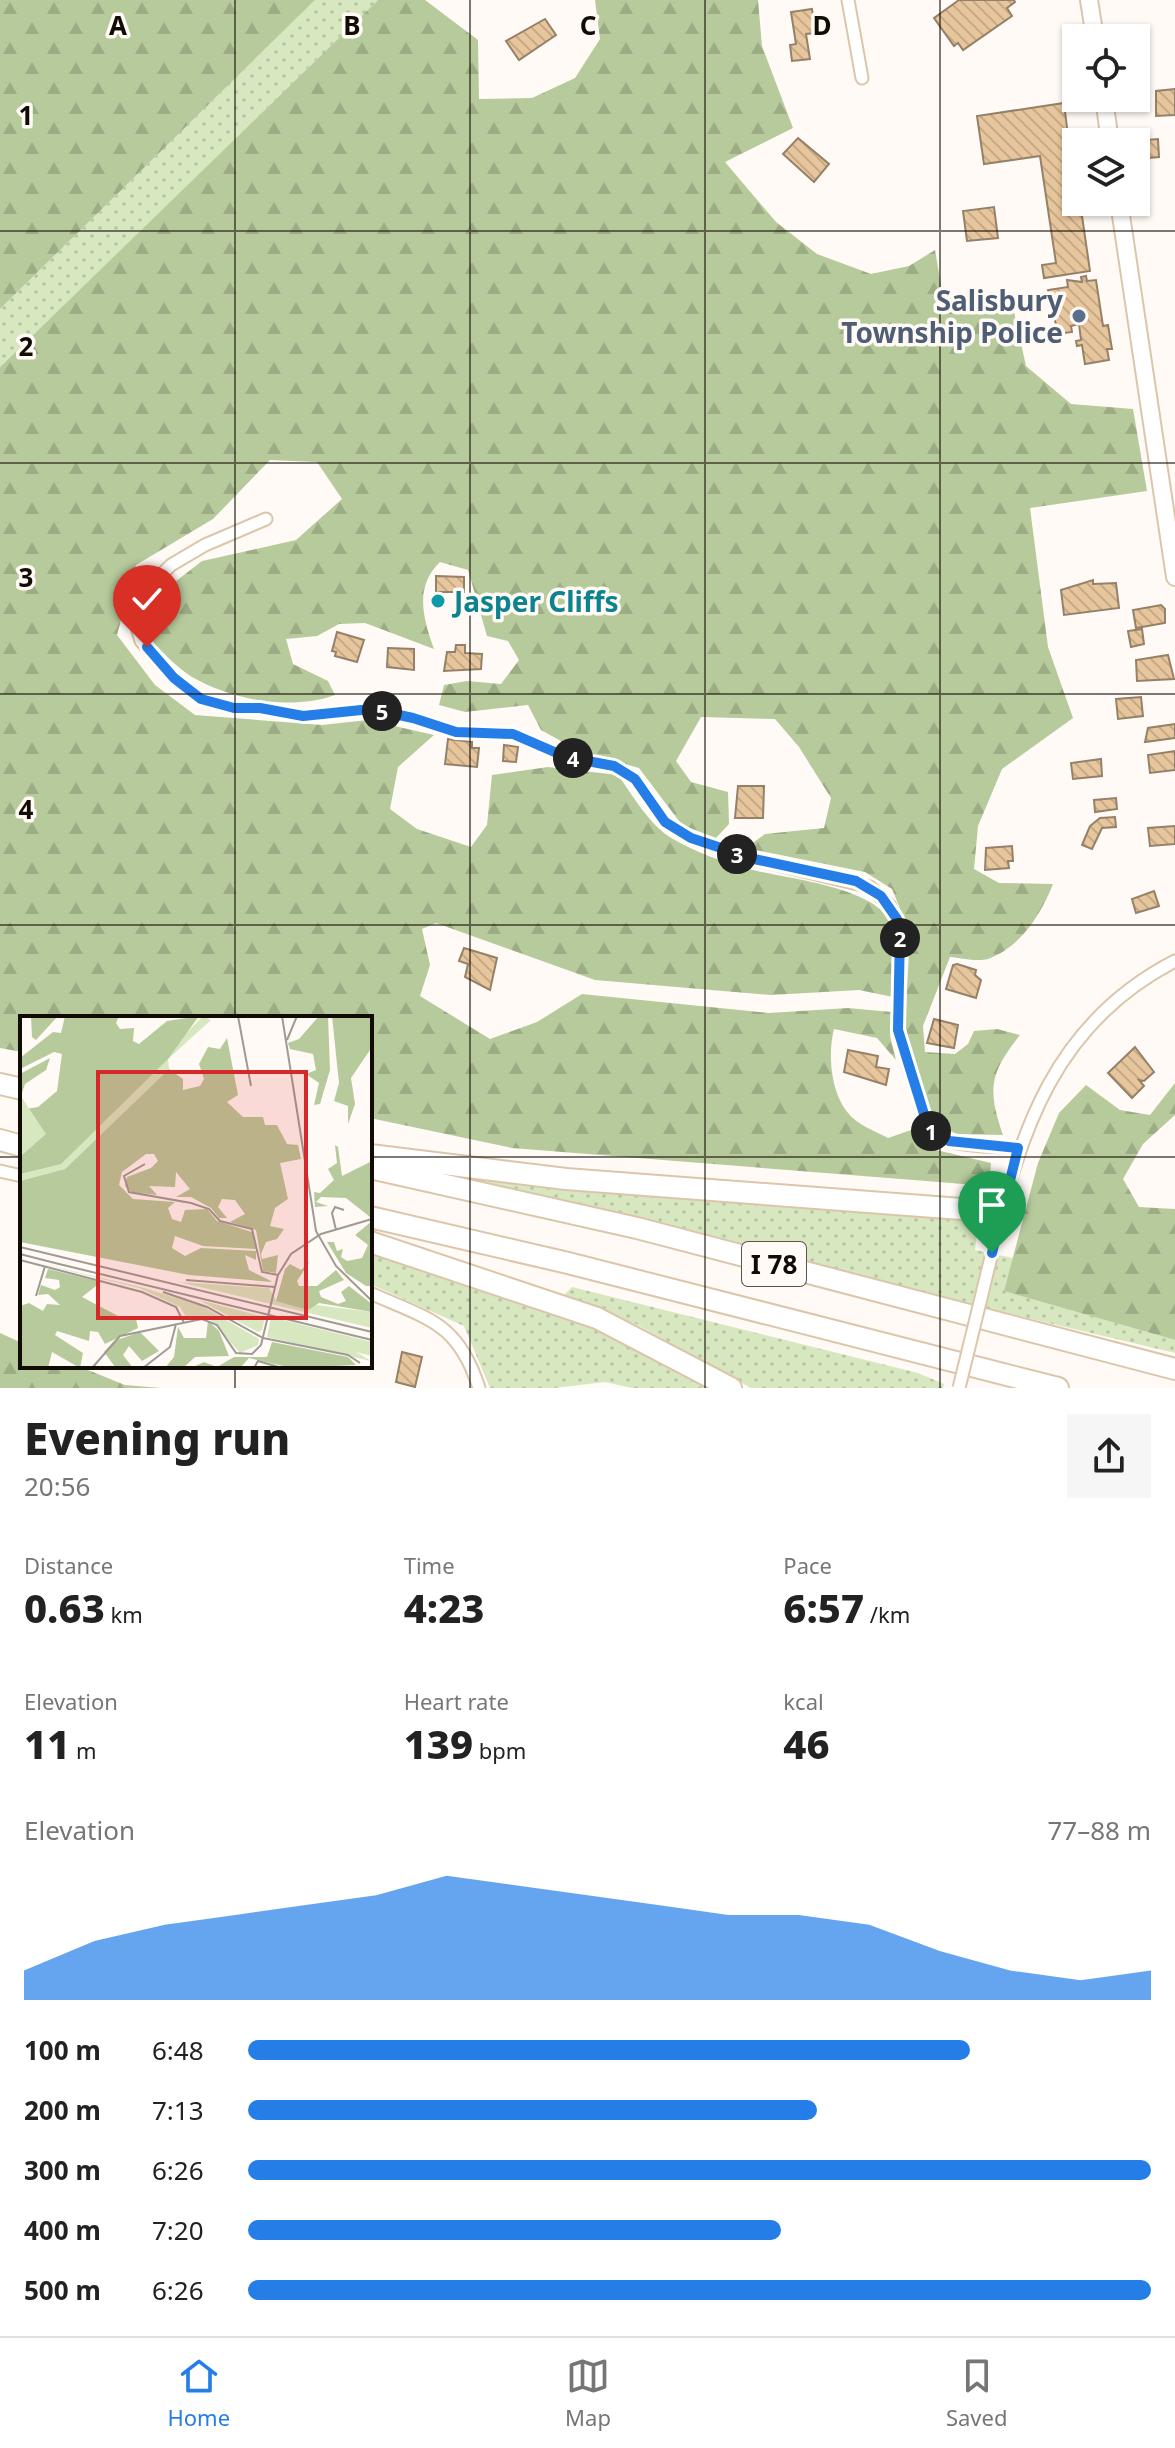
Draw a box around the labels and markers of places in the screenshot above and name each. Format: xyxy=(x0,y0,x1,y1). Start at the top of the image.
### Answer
place label: Salisbury Township Police xyxy=(841,281,1063,351)
marker: Salisbury Township Police xyxy=(1070,307,1088,325)
pin xyxy=(113,565,181,647)
place label: Jasper Cliffs xyxy=(451,582,619,620)
marker: Jasper Cliffs xyxy=(429,592,447,610)
pin: 5 xyxy=(362,691,402,731)
pin: 4 xyxy=(553,738,593,778)
pin: 3 xyxy=(717,834,757,874)
pin: 2 xyxy=(880,918,920,958)
pin: 1 xyxy=(911,1111,951,1151)
pin xyxy=(958,1171,1026,1253)

